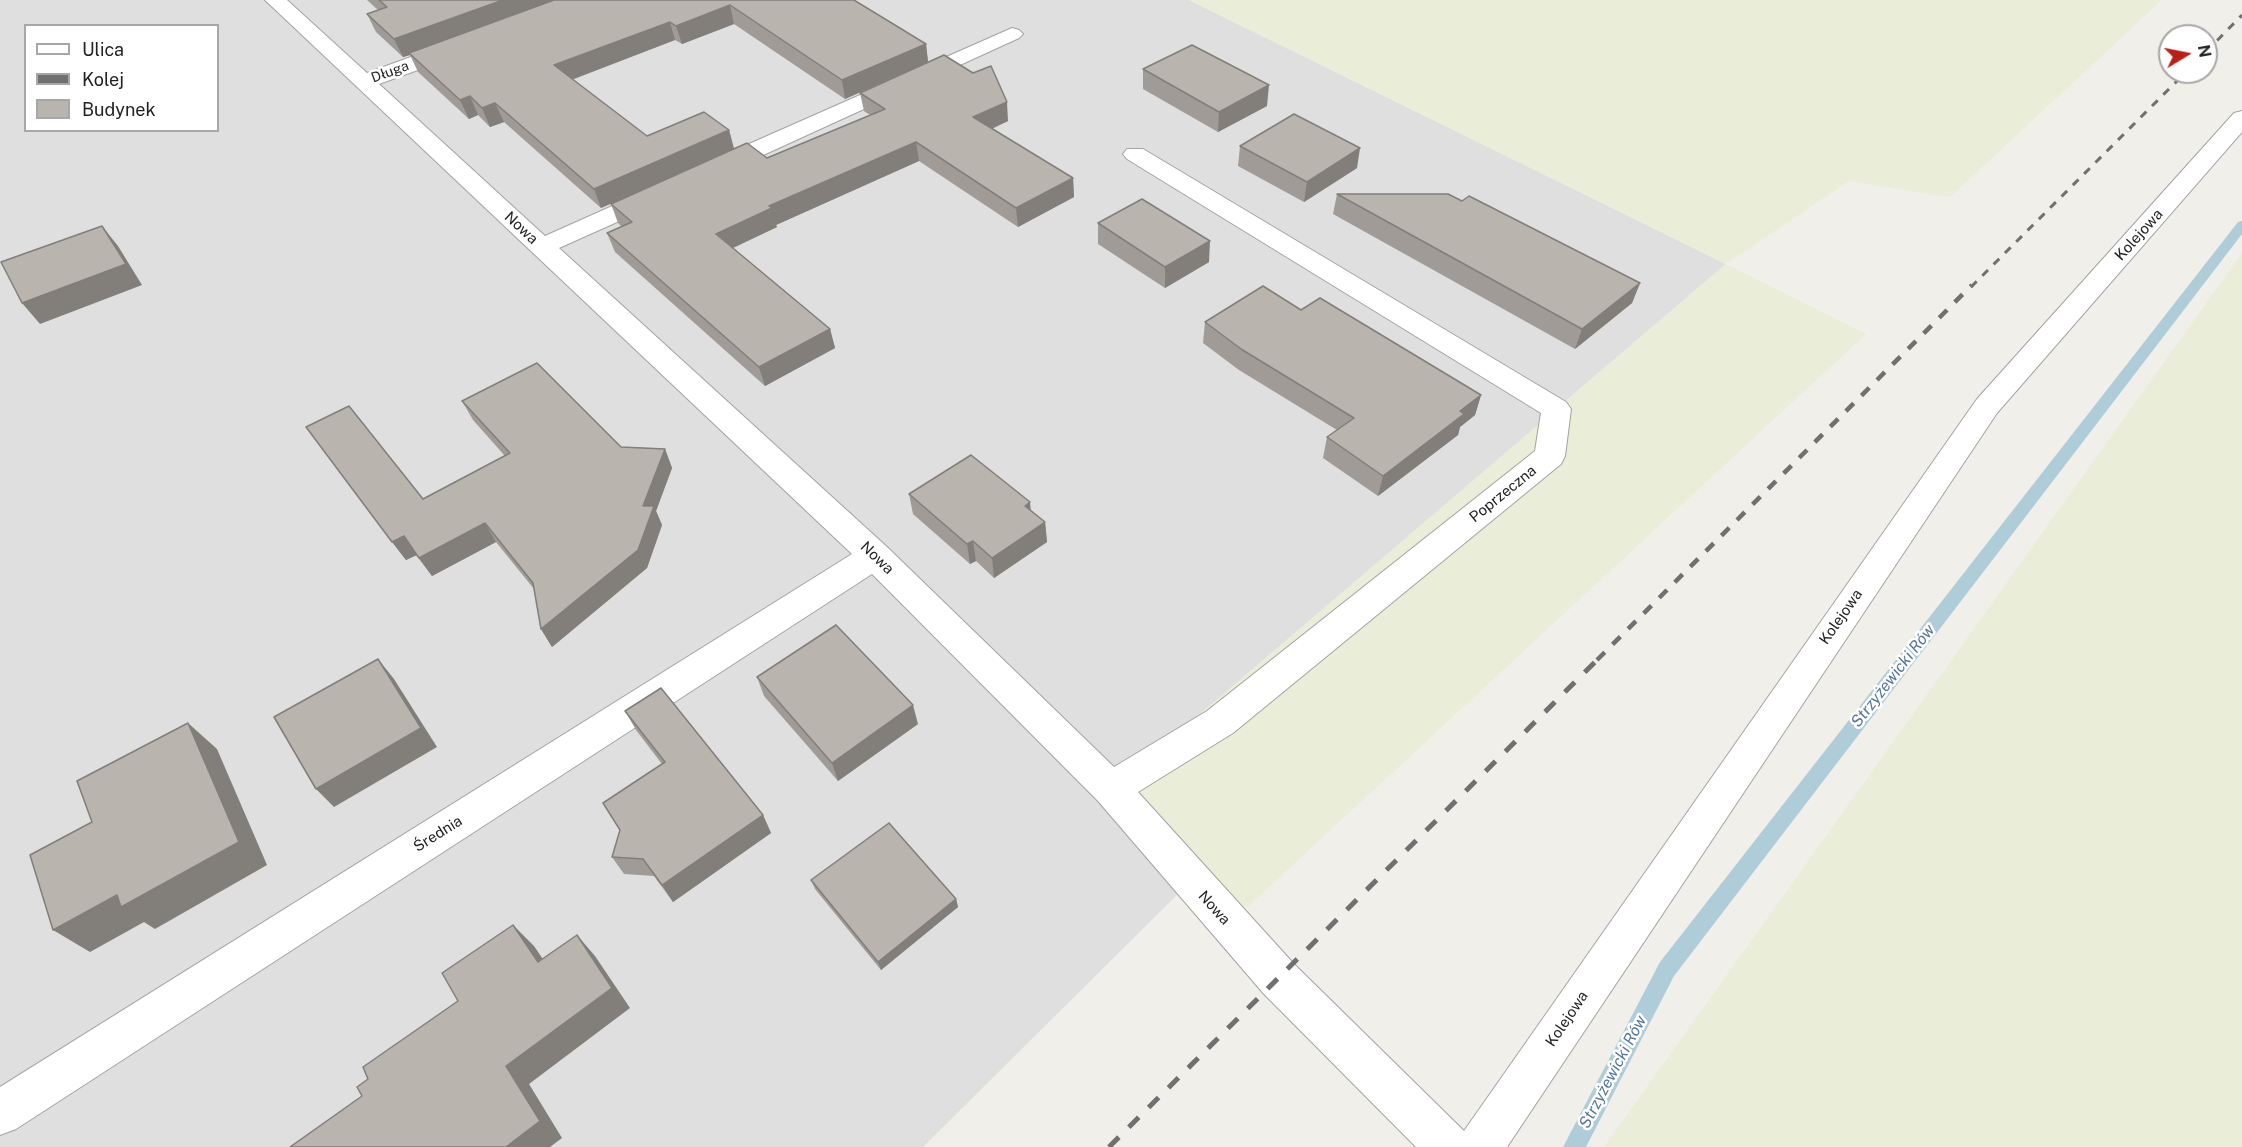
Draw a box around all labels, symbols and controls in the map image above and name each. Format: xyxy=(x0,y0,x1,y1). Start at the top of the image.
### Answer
legend xyxy=(24,24,219,132)
north arrow xyxy=(2158,24,2218,84)
text: Ulica xyxy=(82,39,124,60)
text: N xyxy=(2194,43,2215,59)
street label: Długa xyxy=(369,57,411,87)
text: Kolej xyxy=(82,69,124,90)
text: Budynek xyxy=(82,99,156,120)
street label: Kolejowa xyxy=(2111,206,2167,264)
street label: Nowa xyxy=(500,208,542,248)
street label: Poprzeczna xyxy=(1466,462,1540,526)
street label: Nowa xyxy=(857,538,897,578)
street label: Kolejowa xyxy=(1816,586,1866,648)
water label: Strzyżewicki Rów xyxy=(1847,621,1939,731)
street label: Średnia xyxy=(410,812,466,856)
street label: Nowa xyxy=(1194,887,1234,929)
street label: Kolejowa xyxy=(1542,988,1592,1050)
water label: Strzyżewicki Rów xyxy=(1575,1012,1651,1132)

